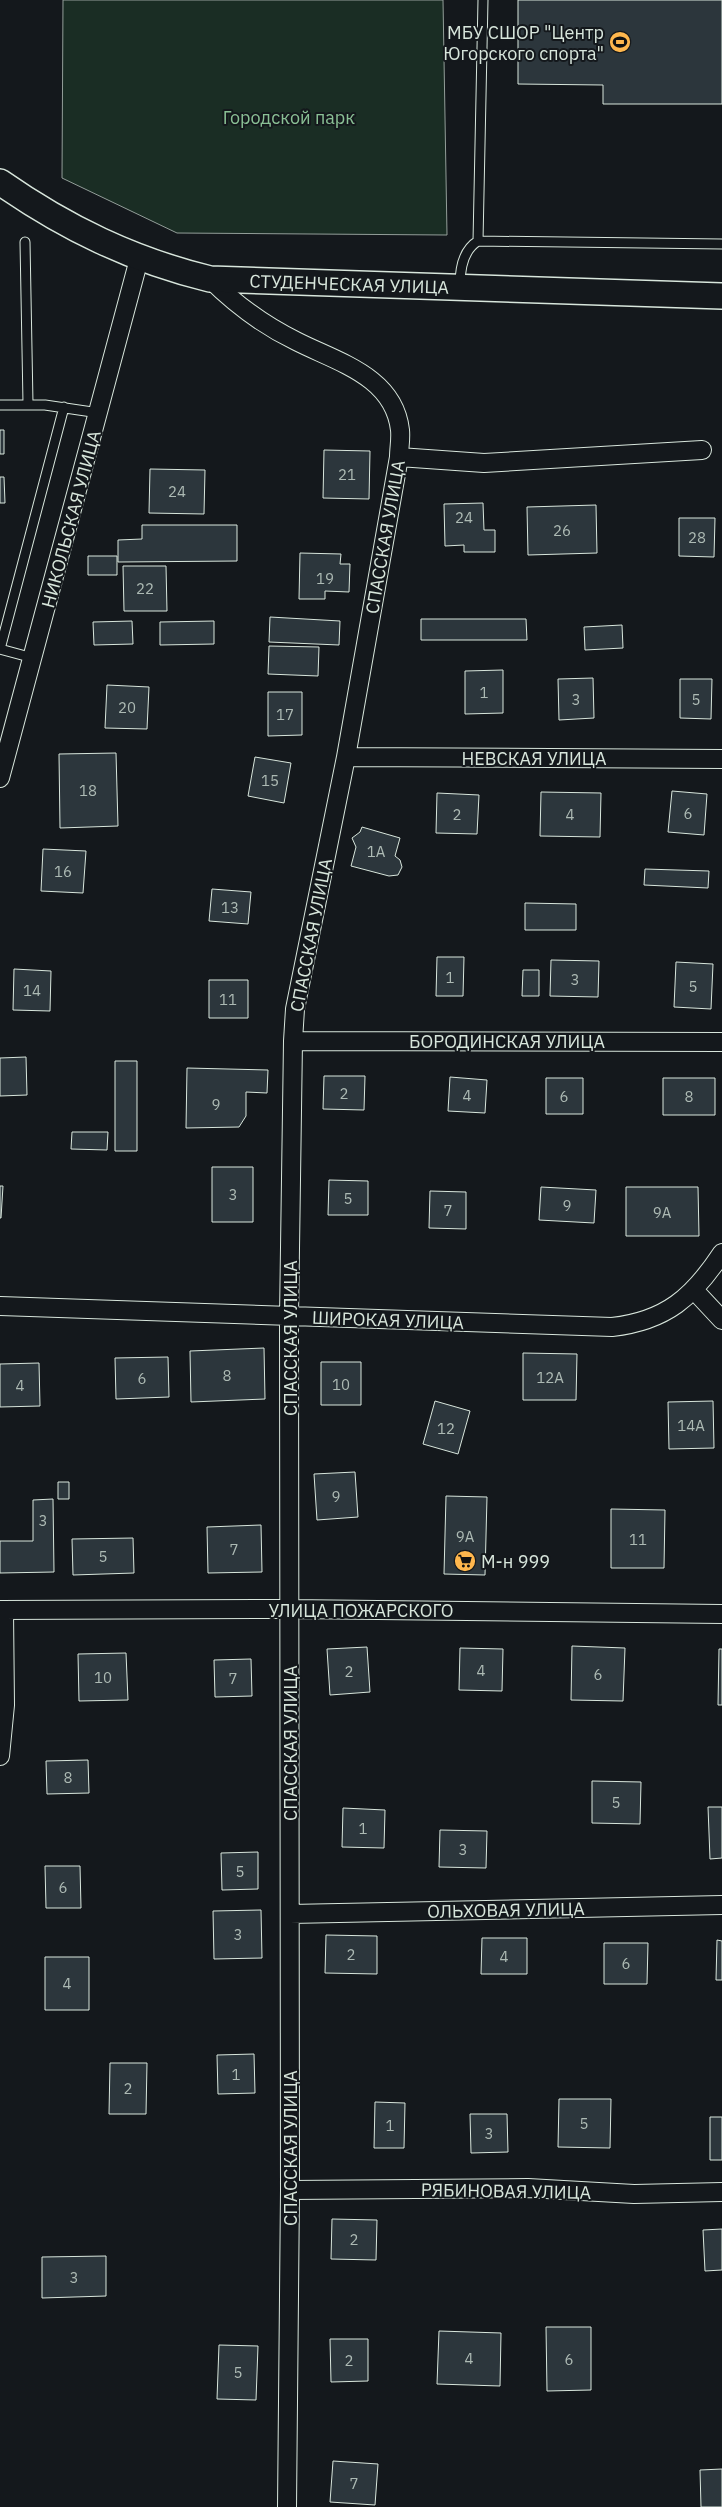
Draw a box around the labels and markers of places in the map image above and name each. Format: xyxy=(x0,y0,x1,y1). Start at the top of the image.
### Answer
place label: МБУ СШОР "Центр Югорского спорта" xyxy=(443,21,604,65)
sports icon: МБУ СШОР "Центр Югорского спорта" xyxy=(608,30,632,54)
supermarket icon: М-н 999 xyxy=(453,1549,477,1573)
place label: М-н 999 xyxy=(481,1550,550,1573)

